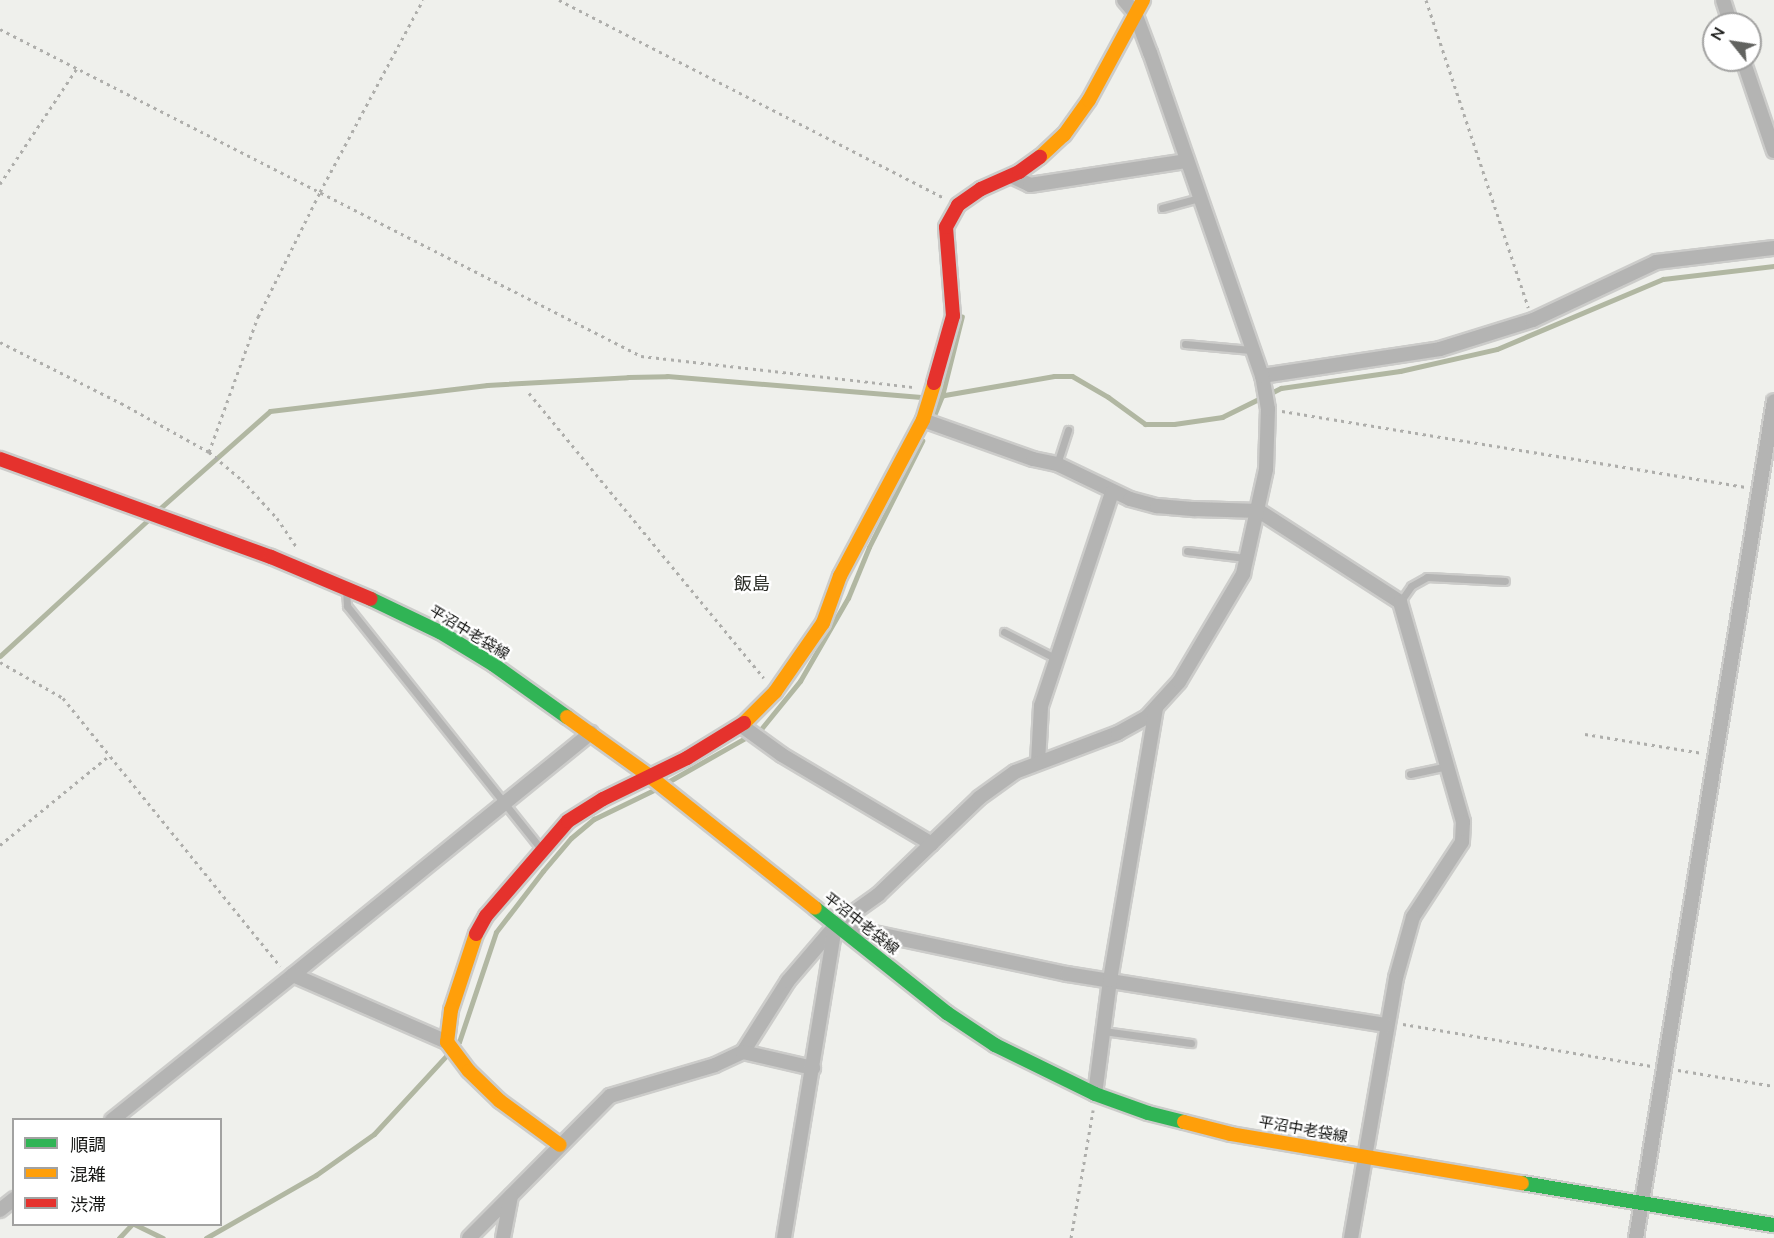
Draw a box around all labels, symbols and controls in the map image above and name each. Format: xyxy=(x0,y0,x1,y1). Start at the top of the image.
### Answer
north arrow xyxy=(1702,12,1762,72)
text: N xyxy=(1706,23,1731,45)
district label: 飯島 xyxy=(734,573,770,595)
street label: 平沼中老袋線 xyxy=(426,602,512,664)
street label: 平沼中老袋線 xyxy=(820,889,902,959)
street label: 平沼中老袋線 xyxy=(1257,1113,1349,1147)
legend xyxy=(12,1118,222,1226)
text: 順調 xyxy=(70,1133,106,1157)
text: 混雑 xyxy=(70,1163,106,1187)
text: 渋滞 xyxy=(70,1193,106,1217)

